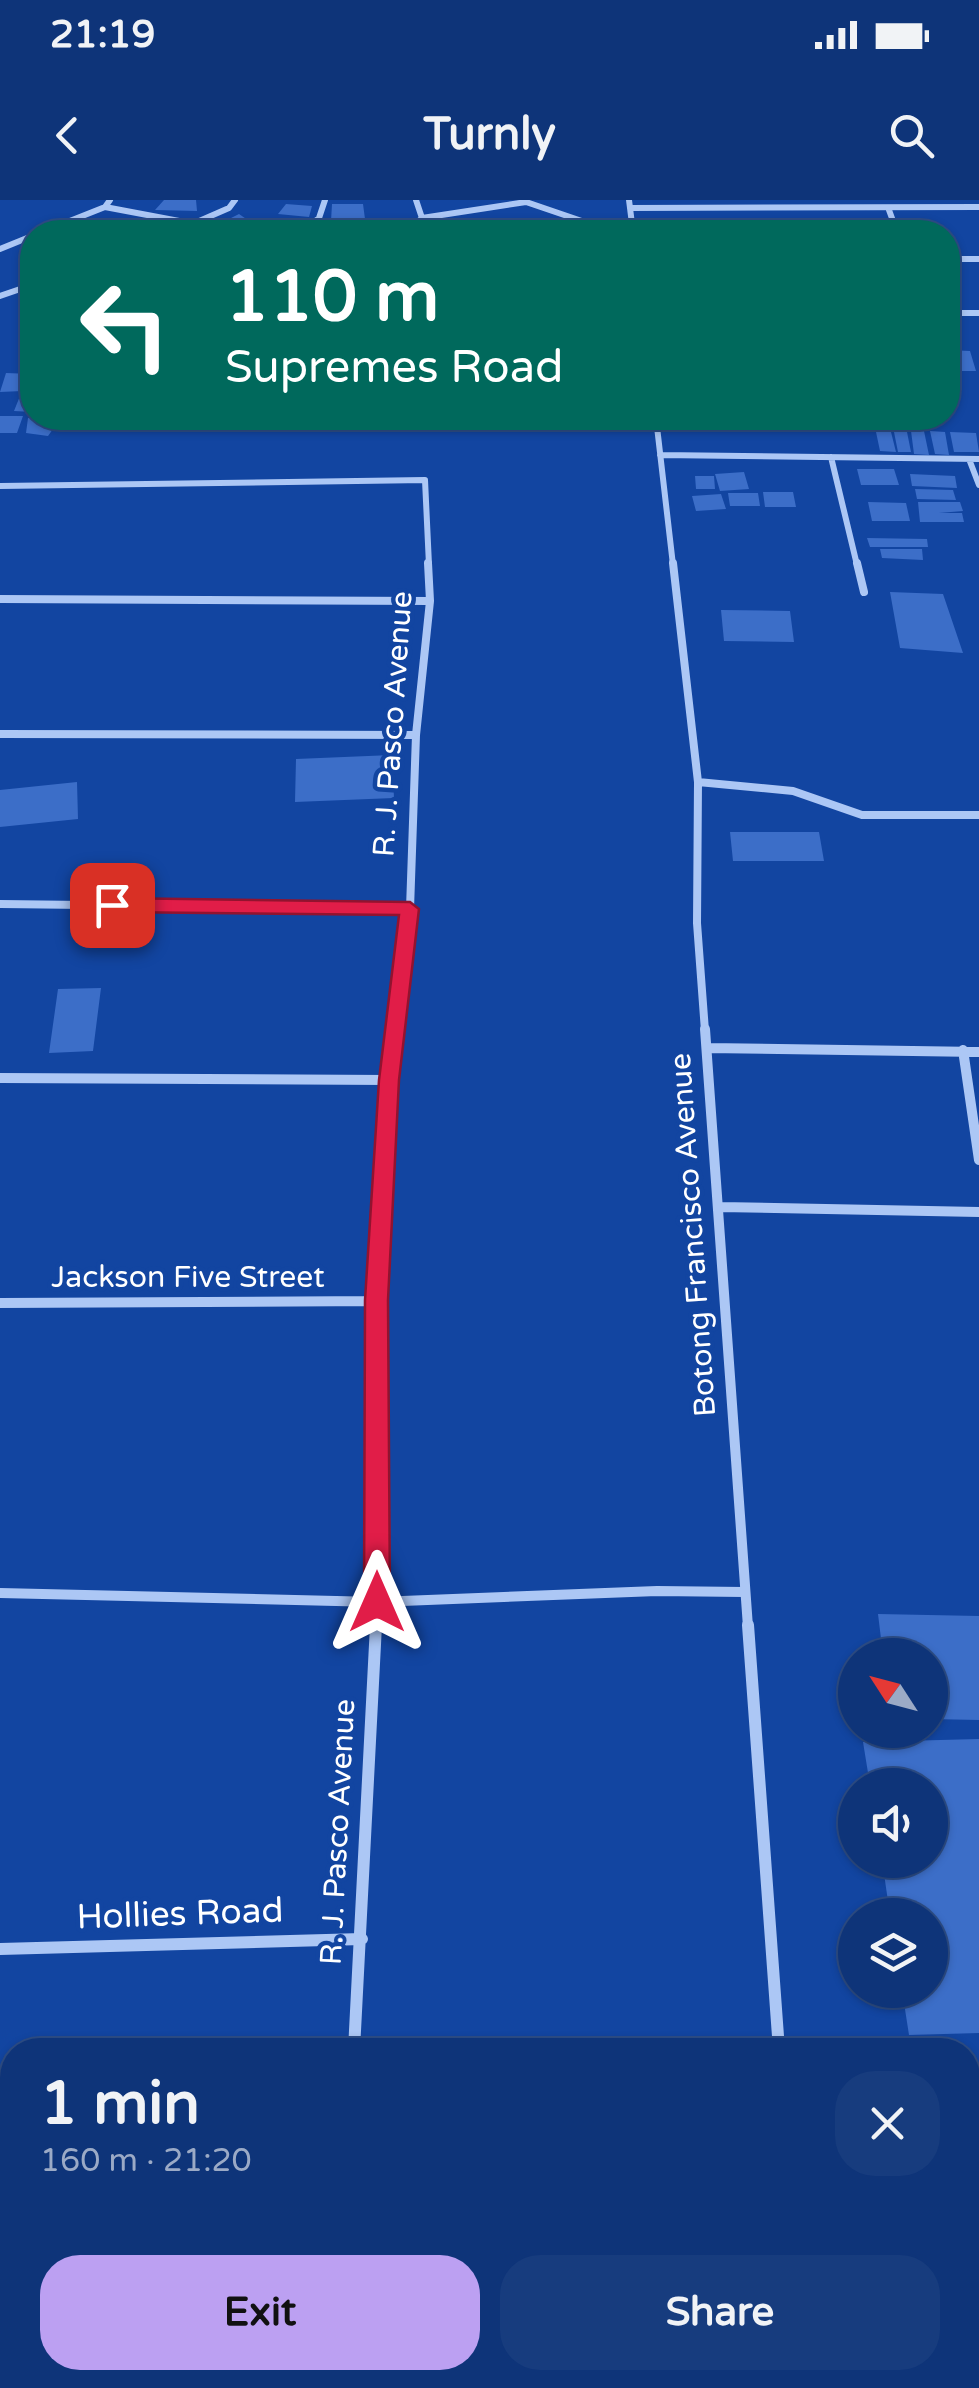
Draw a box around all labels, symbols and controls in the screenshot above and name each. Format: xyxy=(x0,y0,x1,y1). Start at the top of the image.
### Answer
text: 21:19 xyxy=(50,12,155,58)
icon: back xyxy=(40,108,95,163)
text: Turnly xyxy=(423,108,556,162)
icon: search xyxy=(884,108,939,163)
text: 110 m xyxy=(225,256,439,340)
icon: left xyxy=(60,260,190,390)
text: Supremes Road xyxy=(225,341,563,395)
street label: R. J. Pasco Avenue xyxy=(365,590,421,858)
pin xyxy=(70,863,155,948)
icon: arrive xyxy=(85,878,140,933)
street label: Botong Francisco Avenue xyxy=(662,1052,724,1418)
street label: Jackson Five Street xyxy=(51,1259,325,1296)
position arrow xyxy=(325,1550,429,1654)
north arrow xyxy=(838,1638,948,1748)
map controls xyxy=(838,1638,948,2008)
street label: R. J. Pasco Avenue xyxy=(313,1698,363,1966)
button: sound xyxy=(838,1768,948,1878)
street label: Hollies Road xyxy=(76,1889,284,1939)
button: layers xyxy=(838,1898,948,2008)
text: 1 min xyxy=(40,2068,200,2140)
button: close xyxy=(835,2071,940,2176)
text: 160 m · 21:20 xyxy=(40,2142,252,2180)
button: Exit xyxy=(40,2255,480,2370)
button: Share xyxy=(500,2255,940,2370)

